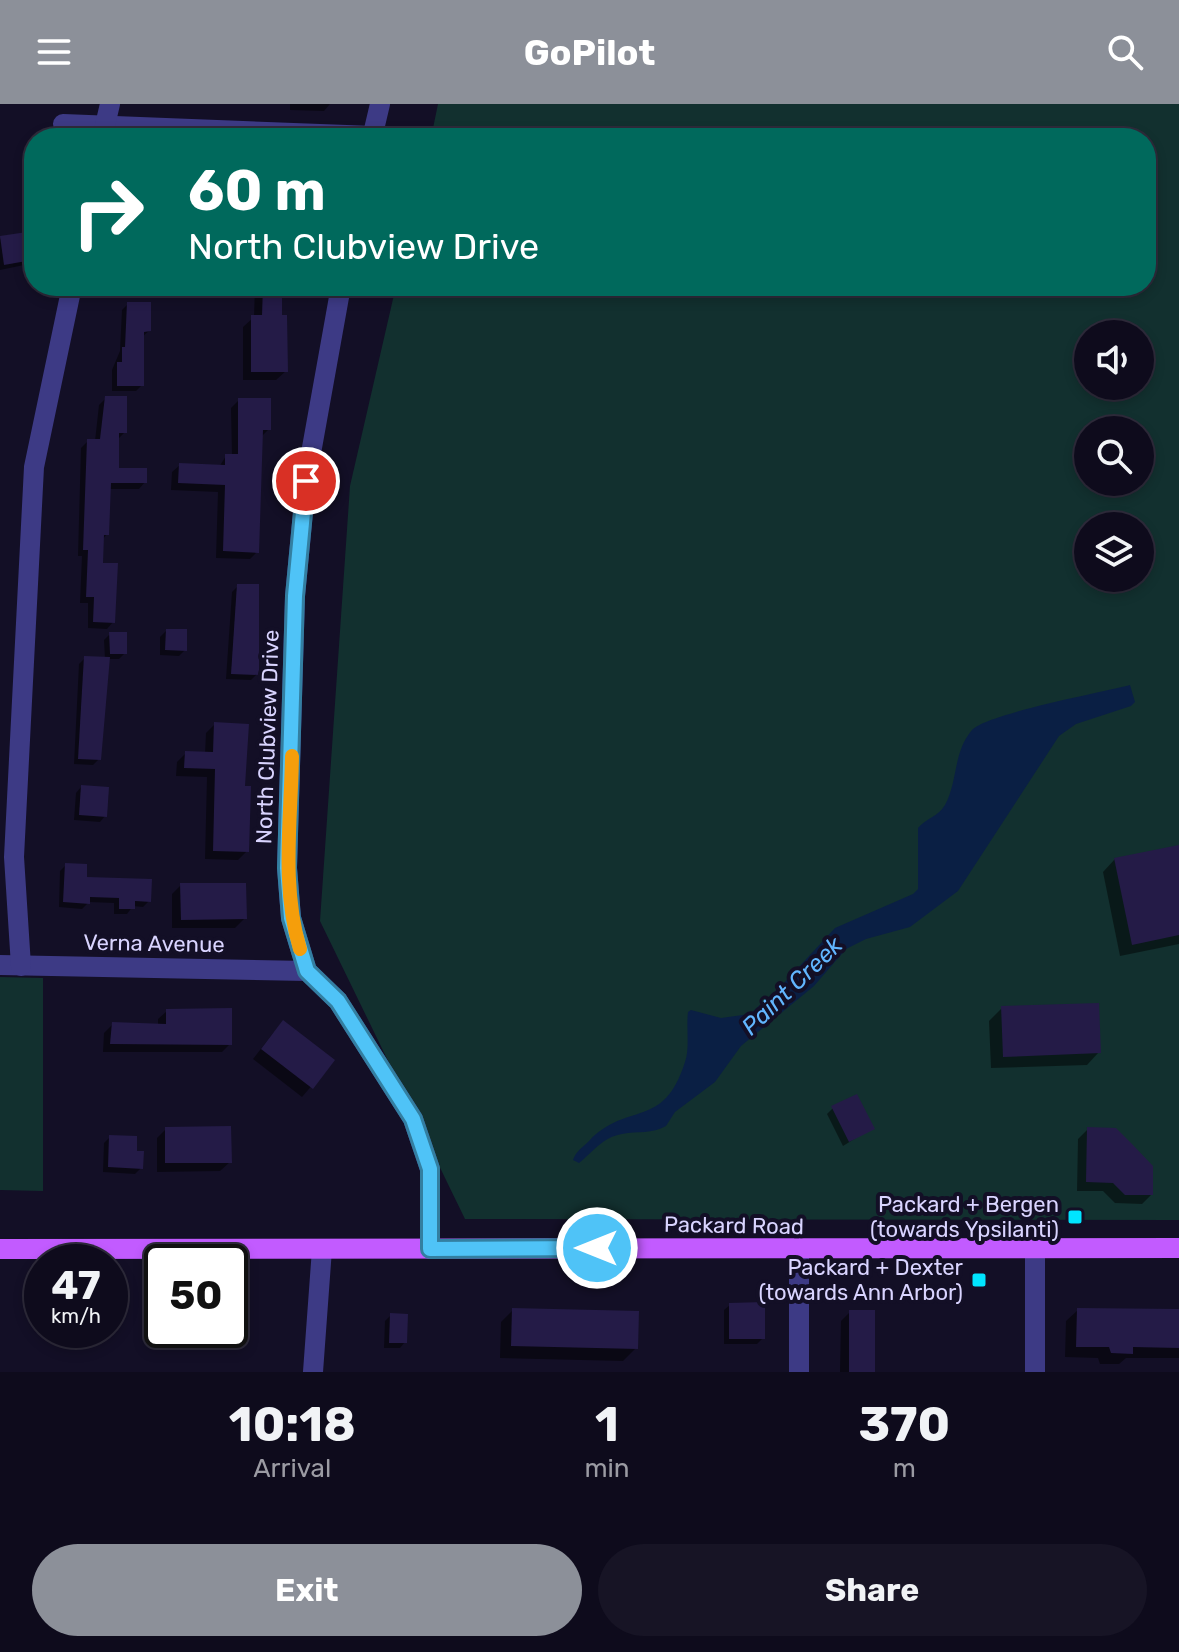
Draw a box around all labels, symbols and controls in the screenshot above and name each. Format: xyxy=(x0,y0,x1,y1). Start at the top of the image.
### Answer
icon: menu xyxy=(32,30,76,74)
icon: search xyxy=(1103,30,1147,74)
text: GoPilot xyxy=(524,31,655,74)
text: 60 m xyxy=(188,158,326,224)
icon: right xyxy=(56,160,160,264)
text: North Clubview Drive xyxy=(188,225,539,268)
map controls xyxy=(1074,320,1154,592)
button: sound xyxy=(1074,320,1154,400)
button: search xyxy=(1074,416,1154,496)
pin xyxy=(272,447,340,515)
icon: arrive xyxy=(284,459,328,503)
button: layers xyxy=(1074,512,1154,592)
street label: North Clubview Drive xyxy=(250,629,285,845)
street label: Verna Avenue xyxy=(83,929,225,958)
water label: Paint Creek xyxy=(736,931,849,1041)
place label: Packard + Bergen (towards Ypsilanti) xyxy=(870,1191,1059,1243)
position arrow xyxy=(555,1206,639,1290)
marker: Packard + Bergen (towards Ypsilanti) xyxy=(1066,1208,1084,1226)
street label: Packard Road xyxy=(664,1211,804,1240)
speed limit sign: 50 xyxy=(144,1244,248,1348)
place label: Packard + Dexter (towards Ann Arbor) xyxy=(758,1254,964,1306)
text: 47 xyxy=(51,1262,101,1309)
marker: Packard + Dexter (towards Ann Arbor) xyxy=(970,1271,988,1289)
text: km/h xyxy=(51,1304,101,1328)
text: 10:18 xyxy=(229,1396,356,1453)
text: 1 xyxy=(595,1396,619,1453)
text: 370 xyxy=(858,1396,950,1453)
text: Arrival xyxy=(253,1453,331,1484)
text: min xyxy=(584,1453,630,1484)
text: m xyxy=(893,1453,916,1484)
button: Exit xyxy=(32,1544,582,1636)
button: Share xyxy=(598,1544,1147,1636)

